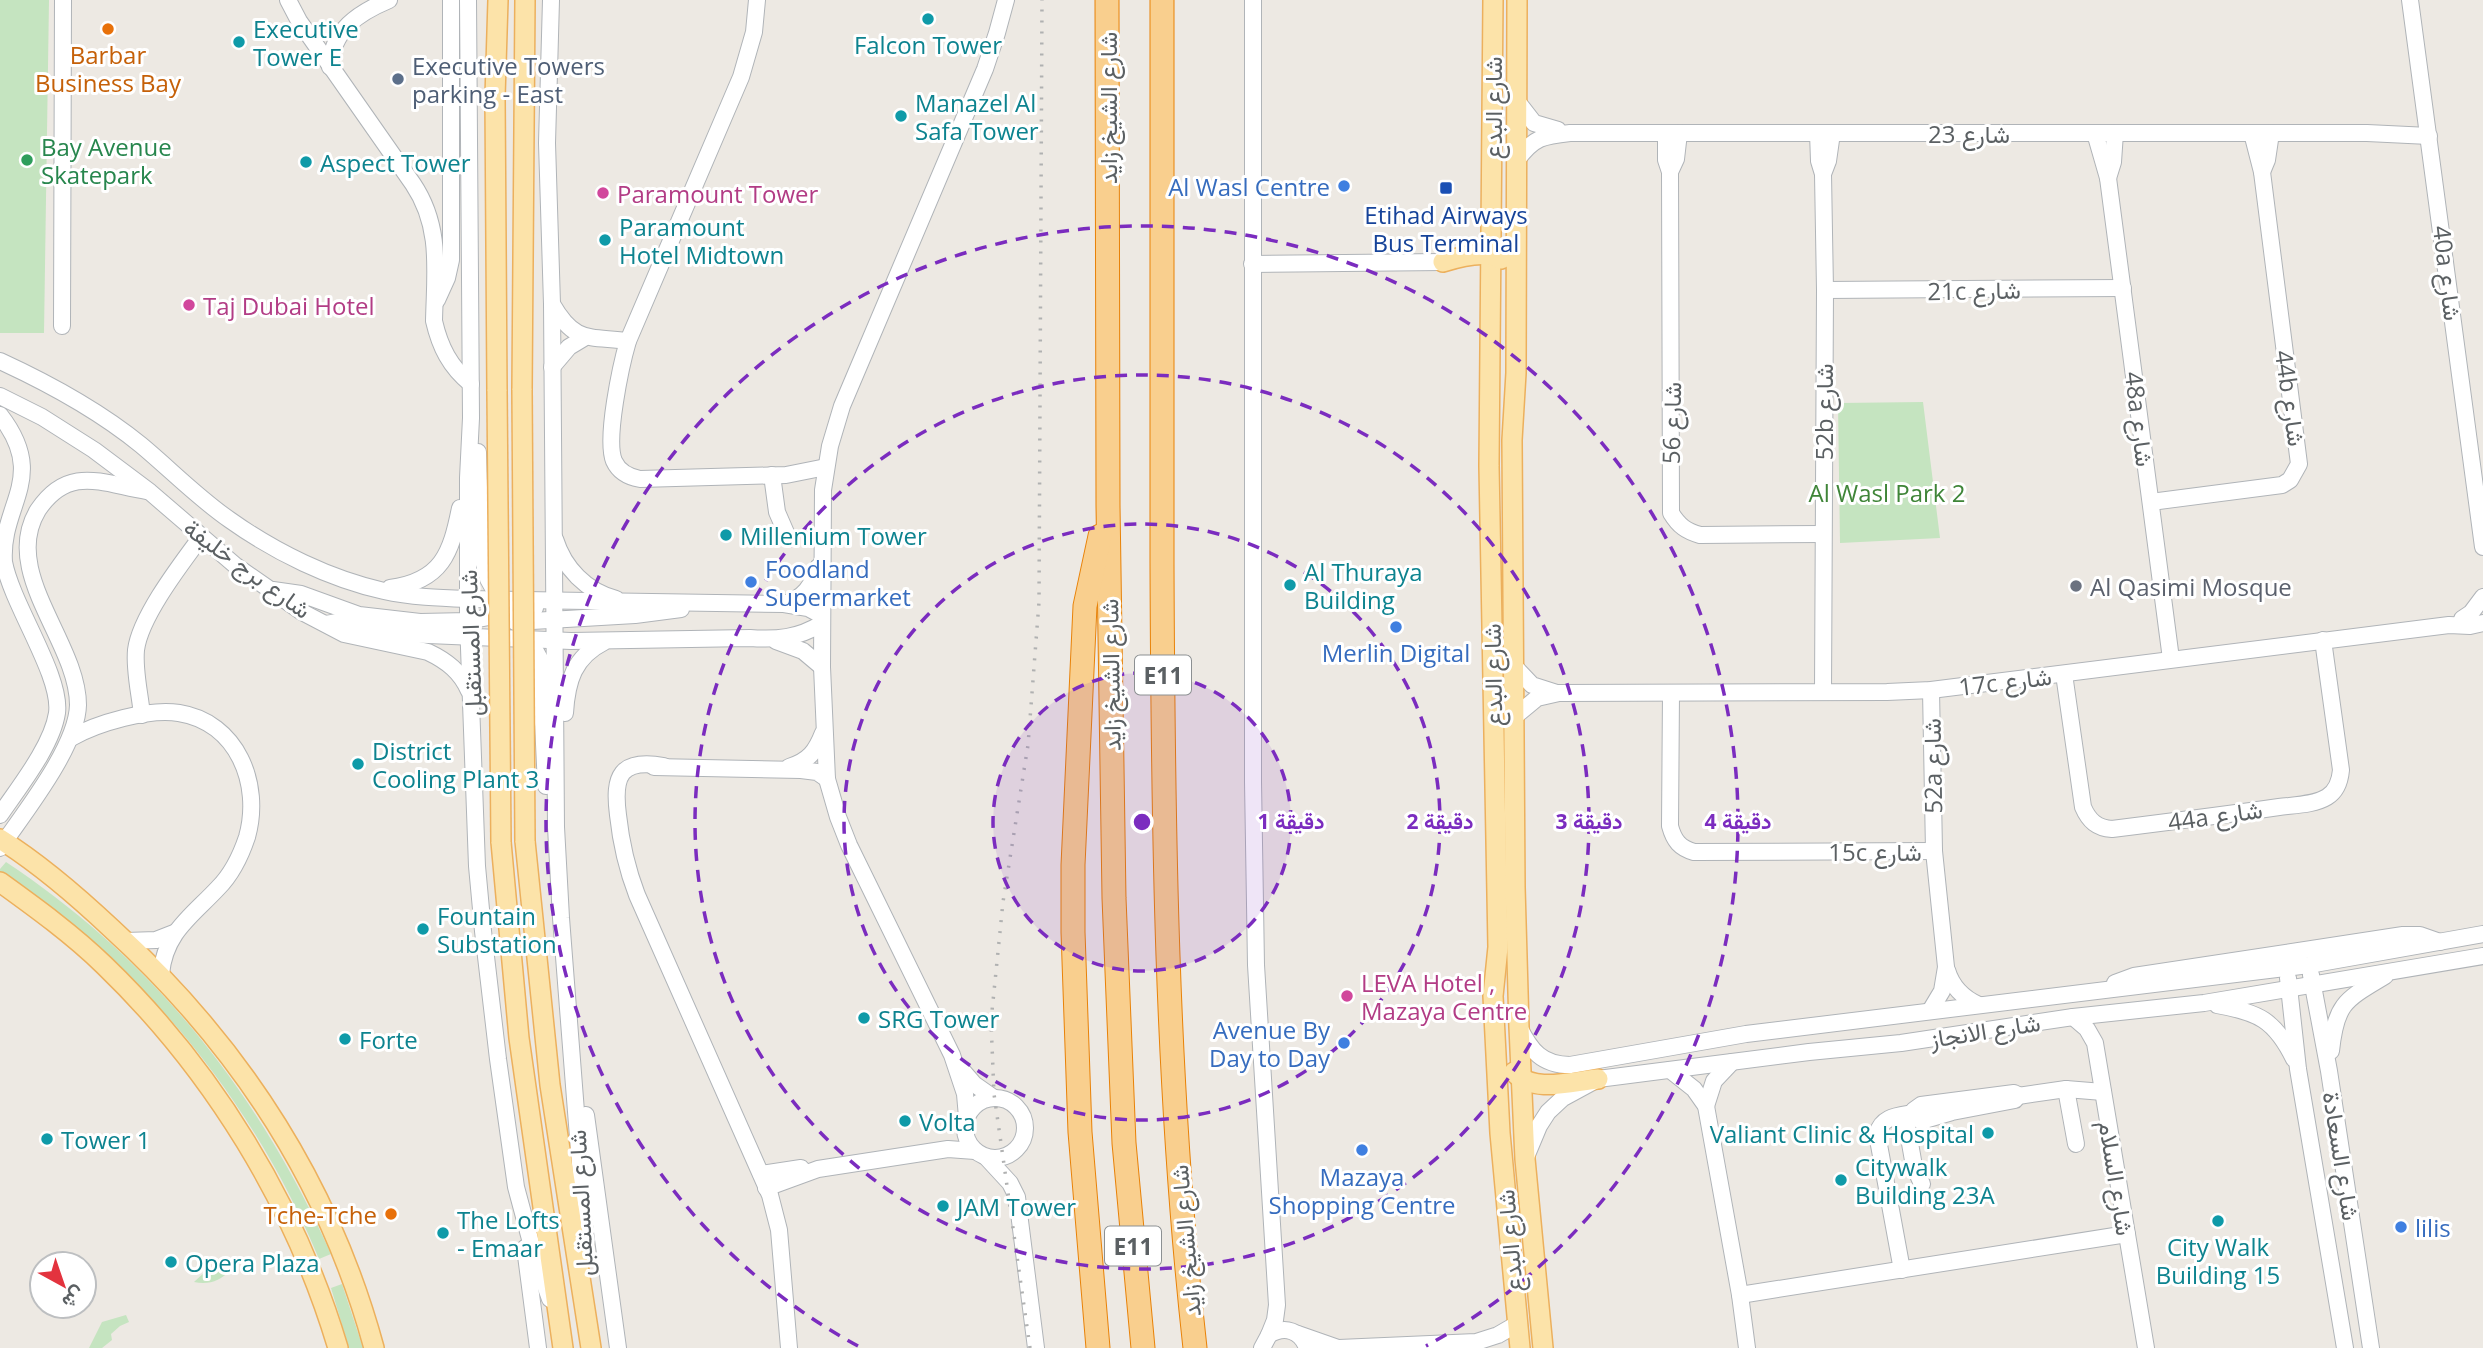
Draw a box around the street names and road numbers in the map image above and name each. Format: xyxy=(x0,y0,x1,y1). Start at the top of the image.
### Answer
street label: شارع الشيخ زايد xyxy=(1091,32,1126,184)
street label: شارع البدع xyxy=(1476,57,1510,159)
street label: شارع 23 xyxy=(1928,117,2010,151)
street label: 40a شارع xyxy=(2425,224,2470,322)
street label: 21c شارع xyxy=(1927,273,2021,308)
street label: 44b شارع xyxy=(2267,348,2314,448)
street label: 52b شارع xyxy=(1807,364,1841,460)
street label: 48a شارع xyxy=(2117,370,2162,468)
street label: شارع 56 xyxy=(1654,382,1689,464)
street label: شارع برج خليفة xyxy=(177,511,318,626)
street label: شارع المستقبل xyxy=(451,569,490,717)
street label: شارع الشيخ زايد xyxy=(1092,598,1130,751)
street label: شارع البدع xyxy=(1475,623,1510,727)
road number: E11 xyxy=(1135,656,1191,694)
street label: 17c شارع xyxy=(1957,659,2054,704)
street label: 52a شارع xyxy=(1915,718,1950,814)
street label: 44a شارع xyxy=(2166,792,2265,839)
street label: 15c شارع xyxy=(1828,835,1922,869)
street label: شارع الانجاز xyxy=(1926,1005,2043,1056)
street label: شارع السعادة xyxy=(2315,1089,2368,1223)
street label: شارع السلام xyxy=(2091,1118,2142,1238)
street label: شارع المستقبل xyxy=(560,1129,601,1277)
street label: شارع الشيخ زايد xyxy=(1162,1163,1210,1318)
street label: شارع البدع xyxy=(1488,1188,1531,1294)
road number: E11 xyxy=(1105,1226,1161,1266)

